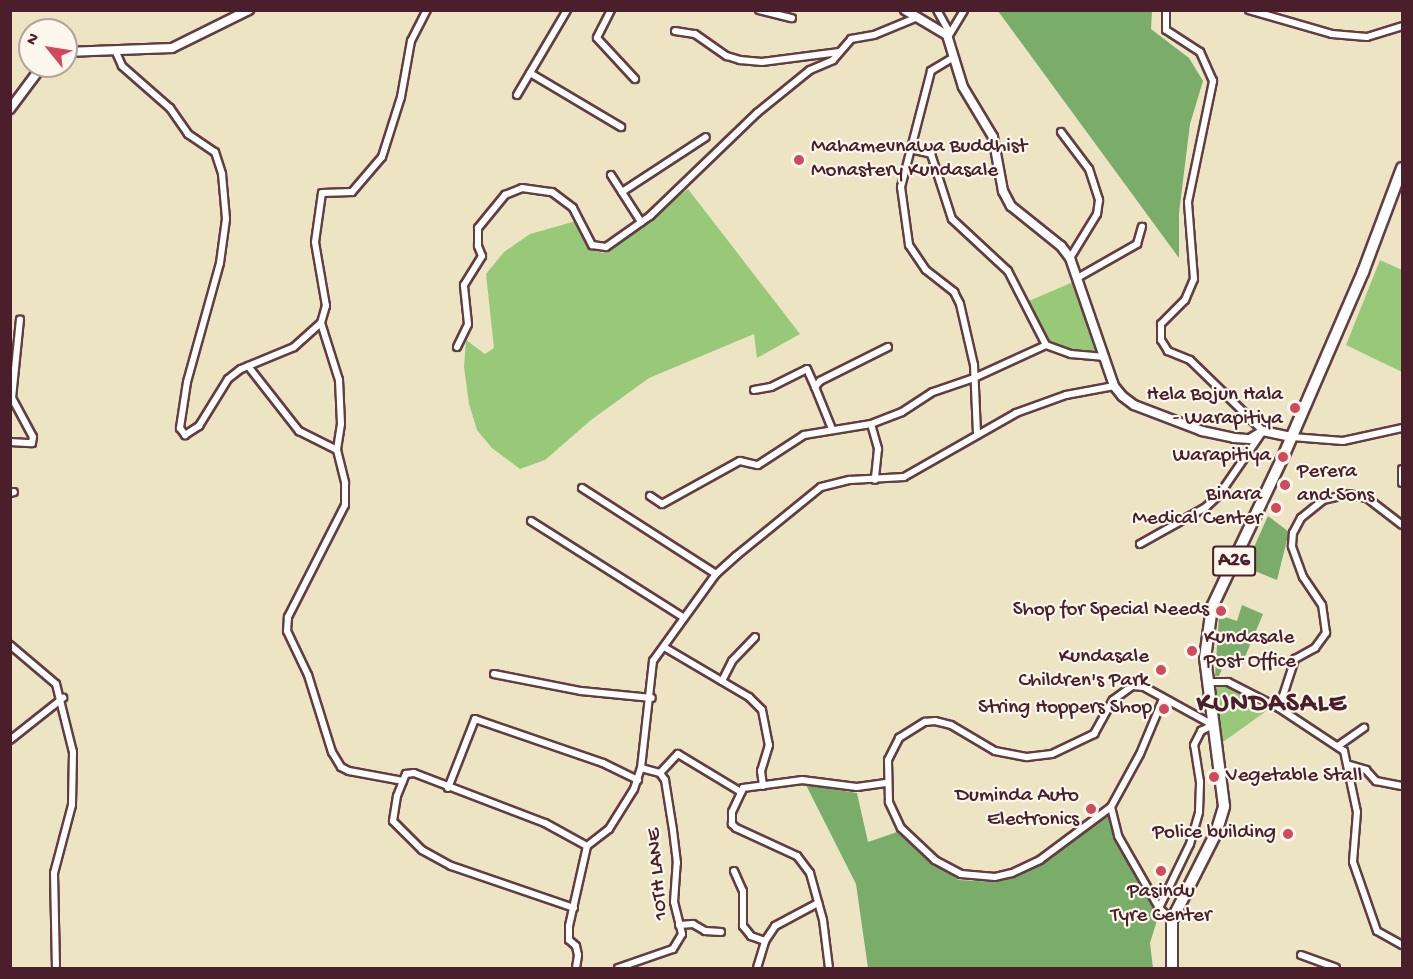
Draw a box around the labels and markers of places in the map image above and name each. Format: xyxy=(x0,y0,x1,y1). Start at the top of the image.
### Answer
place label: Mahamevnawa Buddhist Monastery Kundasale xyxy=(811,135,1027,185)
marker: Mahamevnawa Buddhist Monastery Kundasale xyxy=(792,153,806,167)
place label: Hela Bojun Hala - Warapitiya xyxy=(1146,383,1283,433)
marker: Hela Bojun Hala - Warapitiya xyxy=(1288,401,1302,415)
place label: Warapitiya xyxy=(1172,444,1271,470)
marker: Warapitiya xyxy=(1276,450,1290,464)
place label: Perera and Sons xyxy=(1297,460,1374,510)
marker: Perera and Sons xyxy=(1278,478,1292,492)
place label: Binara Medical Center xyxy=(1132,483,1262,533)
marker: Binara Medical Center xyxy=(1267,499,1285,517)
place label: Shop for Special Needs xyxy=(1013,598,1209,624)
marker: Shop for Special Needs xyxy=(1214,604,1228,618)
place label: Kundasale Post Office xyxy=(1204,626,1296,676)
marker: Kundasale Post Office xyxy=(1185,644,1199,658)
place label: Kundasale Children's Park xyxy=(1019,645,1149,695)
marker: Kundasale Children's Park xyxy=(1154,663,1168,677)
place label: String Hoppers Shop xyxy=(978,696,1152,722)
marker: String Hoppers Shop xyxy=(1157,702,1171,716)
place label: Vegetable Stall xyxy=(1226,764,1362,790)
marker: Vegetable Stall xyxy=(1207,770,1221,784)
place label: Duminda Auto Electronics xyxy=(955,784,1079,834)
marker: Duminda Auto Electronics xyxy=(1084,802,1098,816)
place label: Police building xyxy=(1152,821,1276,847)
marker: Police building xyxy=(1281,827,1295,841)
marker: Pasindu Tyre Center xyxy=(1154,864,1168,878)
place label: Pasindu Tyre Center xyxy=(1111,880,1211,930)

